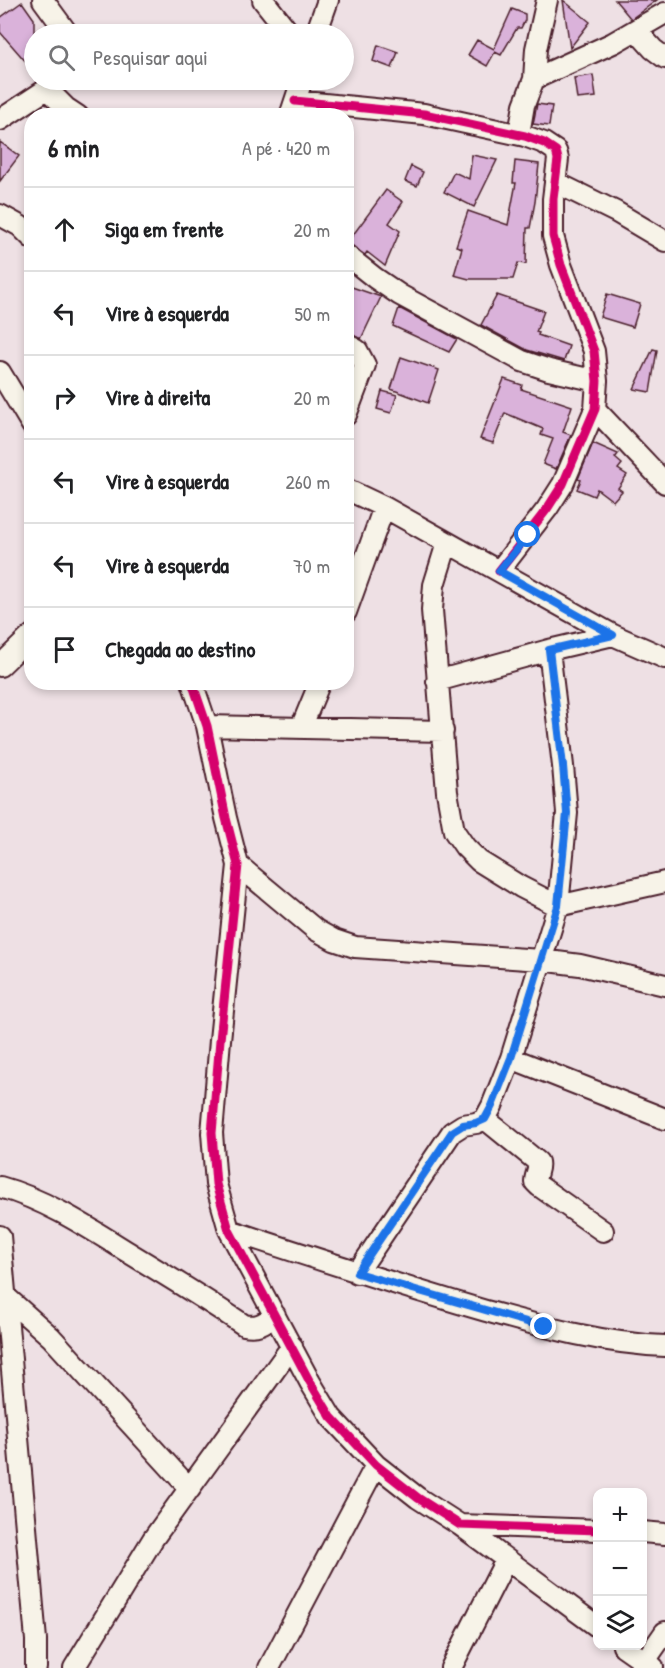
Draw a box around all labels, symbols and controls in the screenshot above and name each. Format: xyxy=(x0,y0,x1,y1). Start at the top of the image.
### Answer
search box xyxy=(24,24,354,90)
icon: search xyxy=(45,41,78,74)
text: Pesquisar aqui xyxy=(93,42,208,72)
text: 6 min xyxy=(48,130,100,165)
text: A pé · 420 m xyxy=(242,134,330,161)
icon: ahead xyxy=(48,213,81,246)
text: Siga em frente xyxy=(105,214,224,244)
text: 20 m xyxy=(293,216,330,243)
icon: left xyxy=(48,297,81,330)
text: Vire à esquerda xyxy=(105,298,229,328)
text: 50 m xyxy=(294,300,330,327)
icon: right xyxy=(48,381,81,414)
text: Vire à direita xyxy=(105,382,210,412)
text: 20 m xyxy=(293,384,330,411)
icon: left xyxy=(48,465,81,498)
text: Vire à esquerda xyxy=(105,466,229,496)
text: 260 m xyxy=(286,468,330,495)
route start xyxy=(514,521,540,547)
icon: left xyxy=(48,549,81,582)
text: Vire à esquerda xyxy=(105,550,229,580)
text: 70 m xyxy=(293,552,330,579)
icon: arrive xyxy=(48,633,81,666)
text: Chegada ao destino xyxy=(105,634,255,664)
route end xyxy=(530,1313,556,1339)
map controls xyxy=(593,1488,647,1650)
button: + xyxy=(593,1488,647,1542)
button: − xyxy=(593,1542,647,1596)
button: layers xyxy=(593,1596,647,1650)

